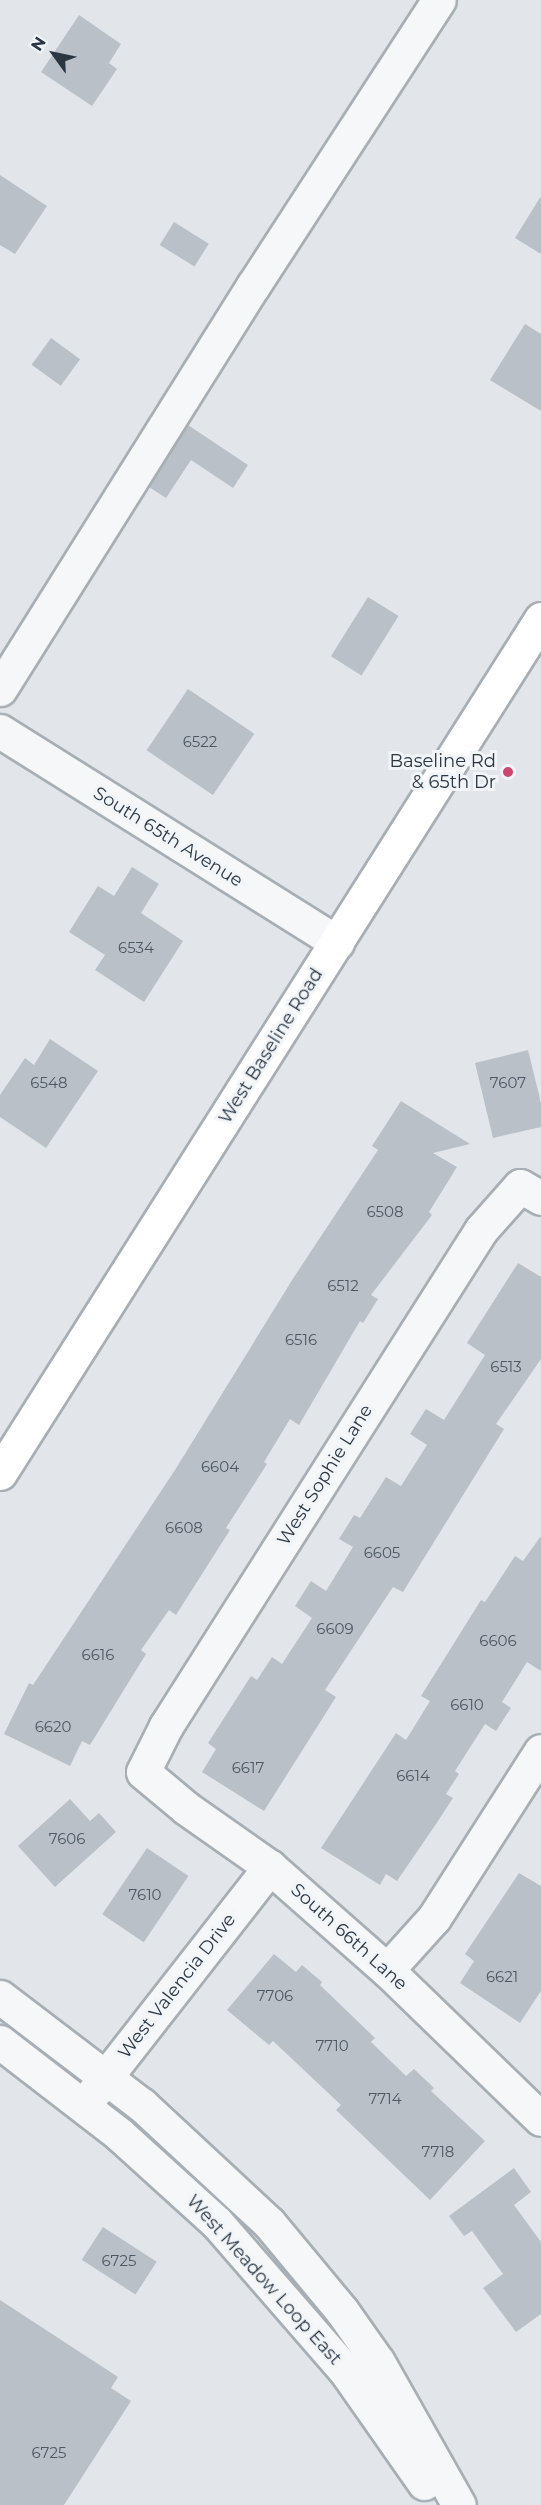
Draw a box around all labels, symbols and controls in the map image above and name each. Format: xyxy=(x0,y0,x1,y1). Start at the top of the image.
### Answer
north arrow xyxy=(24,24,84,84)
text: N xyxy=(27,33,50,55)
house number: 6522 xyxy=(183,733,217,751)
place label: Baseline Rd & 65th Dr xyxy=(389,751,496,794)
marker: Baseline Rd & 65th Dr xyxy=(501,765,515,779)
street label: South 65th Avenue xyxy=(89,782,247,892)
house number: 6534 xyxy=(118,939,154,957)
street label: West Baseline Road xyxy=(214,964,328,1128)
house number: 6548 xyxy=(30,1074,68,1092)
house number: 7607 xyxy=(490,1074,526,1092)
house number: 6508 xyxy=(366,1203,404,1221)
house number: 6512 xyxy=(327,1277,359,1295)
house number: 6516 xyxy=(285,1331,317,1349)
house number: 6513 xyxy=(490,1358,522,1376)
street label: West Sophie Lane xyxy=(273,1401,377,1549)
house number: 6604 xyxy=(201,1458,239,1476)
house number: 6608 xyxy=(165,1519,203,1537)
house number: 6605 xyxy=(364,1544,400,1562)
house number: 6609 xyxy=(316,1620,354,1638)
house number: 6606 xyxy=(479,1632,517,1650)
house number: 6616 xyxy=(82,1646,114,1664)
house number: 6610 xyxy=(450,1696,484,1714)
house number: 6620 xyxy=(35,1718,71,1736)
house number: 6617 xyxy=(232,1759,264,1777)
house number: 6614 xyxy=(396,1767,430,1785)
house number: 7606 xyxy=(49,1830,85,1848)
street label: South 66th Lane xyxy=(286,1879,412,1995)
house number: 7610 xyxy=(128,1886,162,1904)
street label: West Valencia Drive xyxy=(114,1909,240,2063)
house number: 6621 xyxy=(486,1968,518,1986)
house number: 7706 xyxy=(257,1987,293,2005)
house number: 7710 xyxy=(315,2037,349,2055)
house number: 7714 xyxy=(368,2090,402,2108)
house number: 7718 xyxy=(422,2143,454,2161)
street label: West Meadow Loop East xyxy=(182,2190,346,2370)
house number: 6725 xyxy=(102,2252,136,2270)
house number: 6725 xyxy=(32,2444,66,2462)

